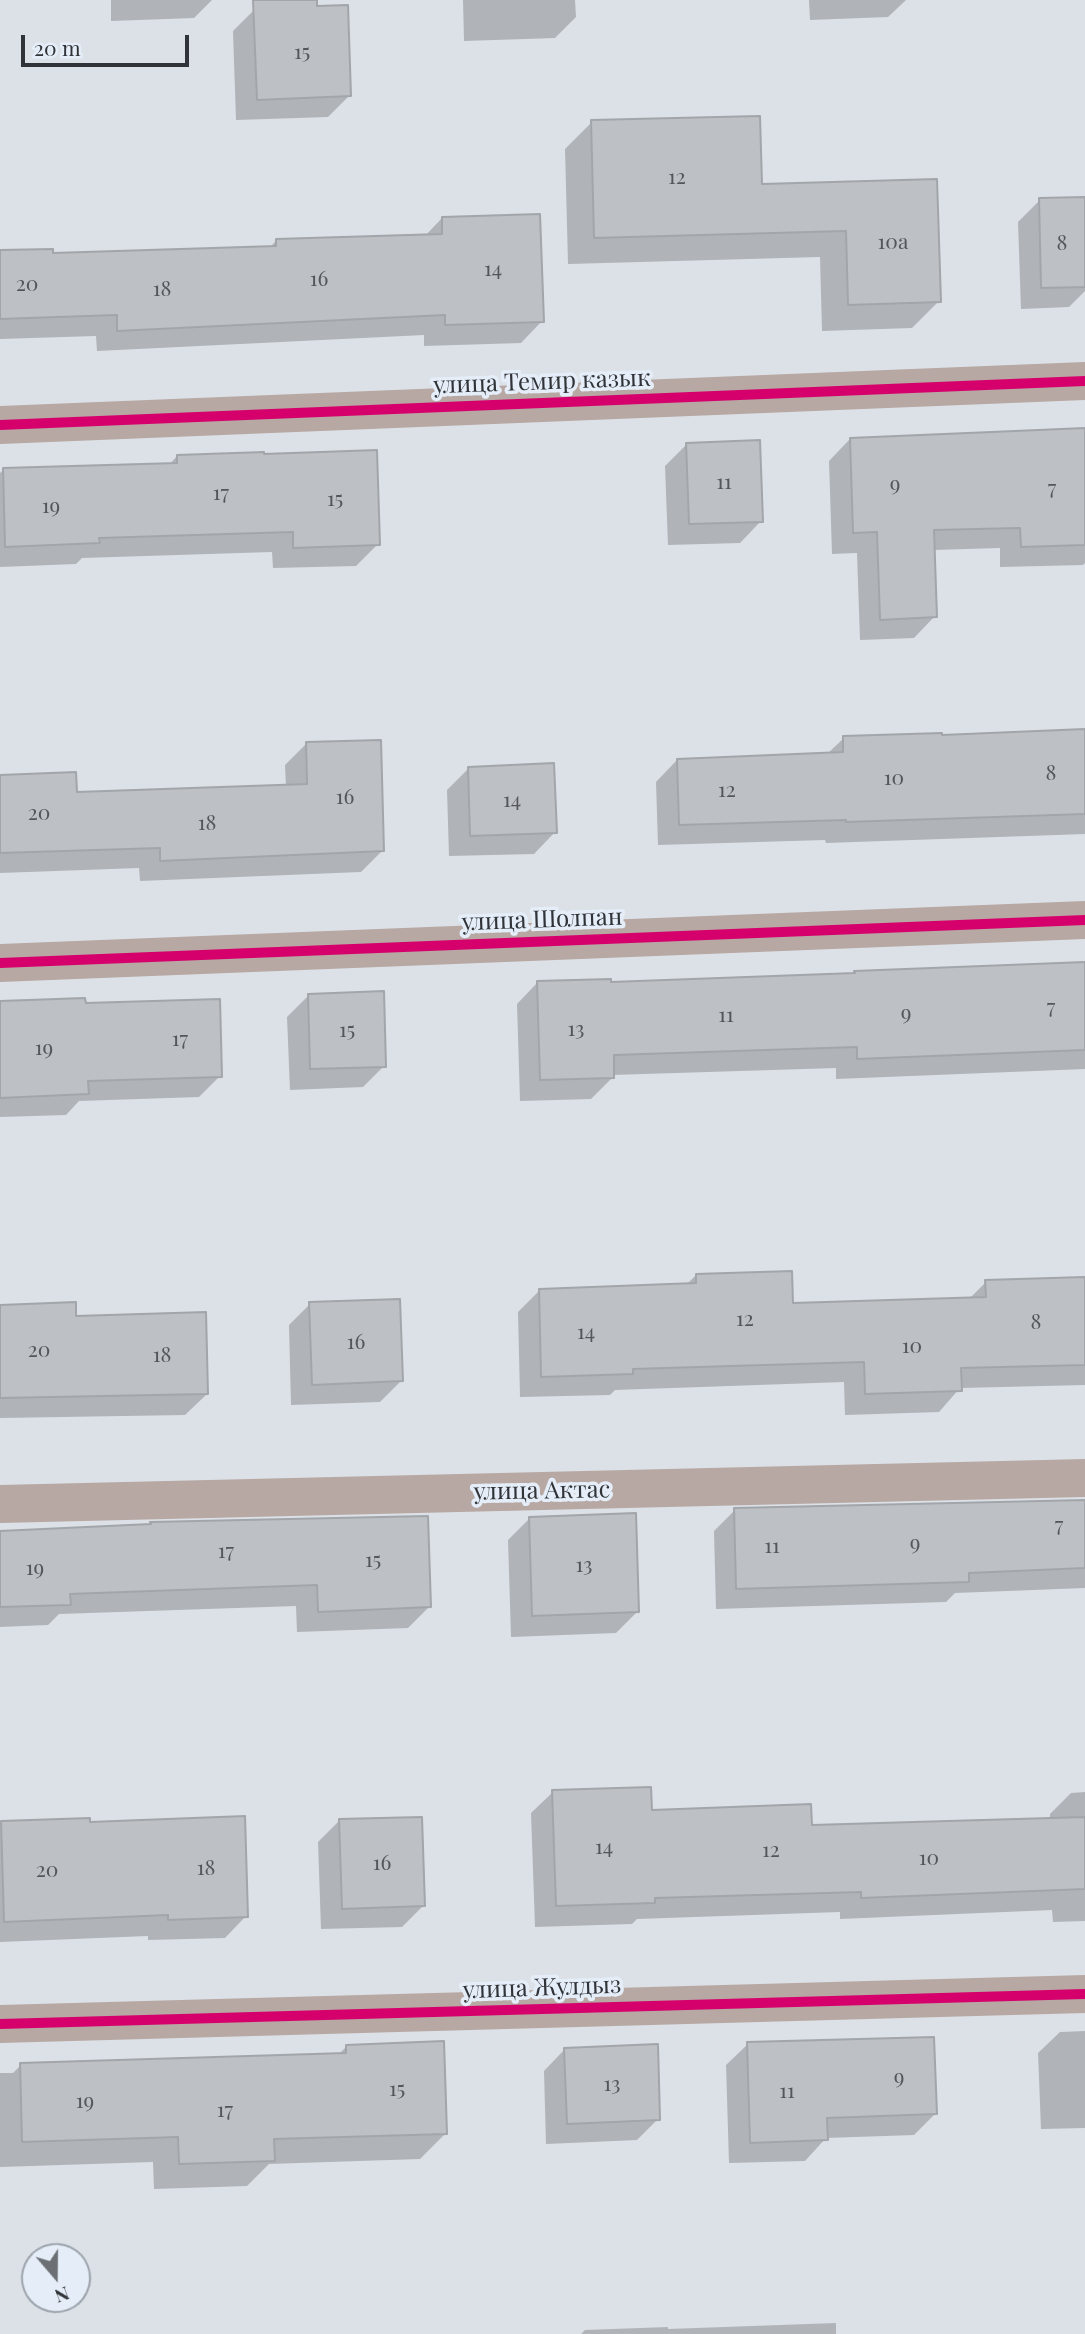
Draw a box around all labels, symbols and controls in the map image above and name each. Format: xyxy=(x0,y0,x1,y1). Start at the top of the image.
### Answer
scale bar xyxy=(24,21,192,65)
text: 20 m xyxy=(34,33,81,61)
house number: 15 xyxy=(294,39,310,65)
house number: 12 xyxy=(668,164,686,190)
house number: 10а xyxy=(878,229,908,255)
house number: 8 xyxy=(1057,230,1067,256)
house number: 14 xyxy=(484,256,502,282)
house number: 16 xyxy=(310,266,328,292)
house number: 20 xyxy=(16,271,38,297)
house number: 18 xyxy=(153,276,171,302)
street label: улица Темир казык xyxy=(433,364,651,400)
house number: 11 xyxy=(716,469,732,495)
house number: 9 xyxy=(890,471,900,497)
house number: 7 xyxy=(1048,475,1056,501)
house number: 17 xyxy=(213,480,229,506)
house number: 15 xyxy=(327,486,343,512)
house number: 19 xyxy=(42,493,60,519)
house number: 8 xyxy=(1046,760,1056,786)
house number: 10 xyxy=(884,765,904,791)
house number: 12 xyxy=(718,777,736,803)
house number: 16 xyxy=(336,784,354,810)
house number: 14 xyxy=(503,787,521,813)
house number: 20 xyxy=(28,800,50,826)
house number: 18 xyxy=(198,810,216,836)
street label: улица Шолпан xyxy=(461,903,623,937)
house number: 7 xyxy=(1047,994,1055,1020)
house number: 9 xyxy=(901,1000,911,1026)
house number: 11 xyxy=(718,1002,734,1028)
house number: 13 xyxy=(568,1016,584,1042)
house number: 15 xyxy=(339,1017,355,1043)
house number: 17 xyxy=(172,1026,188,1052)
house number: 19 xyxy=(35,1035,53,1061)
house number: 12 xyxy=(736,1306,754,1332)
house number: 8 xyxy=(1031,1309,1041,1335)
house number: 14 xyxy=(577,1319,595,1345)
house number: 16 xyxy=(347,1329,365,1355)
house number: 10 xyxy=(902,1333,922,1359)
house number: 20 xyxy=(28,1337,50,1363)
house number: 18 xyxy=(153,1342,171,1368)
street label: улица Актас xyxy=(473,1475,611,1507)
house number: 7 xyxy=(1055,1512,1063,1538)
house number: 9 xyxy=(910,1530,920,1556)
house number: 11 xyxy=(764,1533,780,1559)
house number: 17 xyxy=(218,1538,234,1564)
house number: 15 xyxy=(365,1547,381,1573)
house number: 13 xyxy=(576,1552,592,1578)
house number: 19 xyxy=(26,1555,44,1581)
house number: 14 xyxy=(595,1834,613,1860)
house number: 12 xyxy=(762,1837,780,1863)
house number: 10 xyxy=(919,1845,939,1871)
house number: 16 xyxy=(373,1850,391,1876)
house number: 18 xyxy=(197,1855,215,1881)
house number: 20 xyxy=(36,1857,58,1883)
street label: улица Жулдыз xyxy=(462,1971,622,2005)
house number: 9 xyxy=(894,2064,904,2090)
house number: 13 xyxy=(604,2071,620,2097)
house number: 15 xyxy=(389,2076,405,2102)
house number: 11 xyxy=(779,2078,795,2104)
house number: 19 xyxy=(76,2088,94,2114)
house number: 17 xyxy=(217,2097,233,2123)
north arrow xyxy=(21,2243,91,2313)
text: N xyxy=(52,2281,73,2310)

